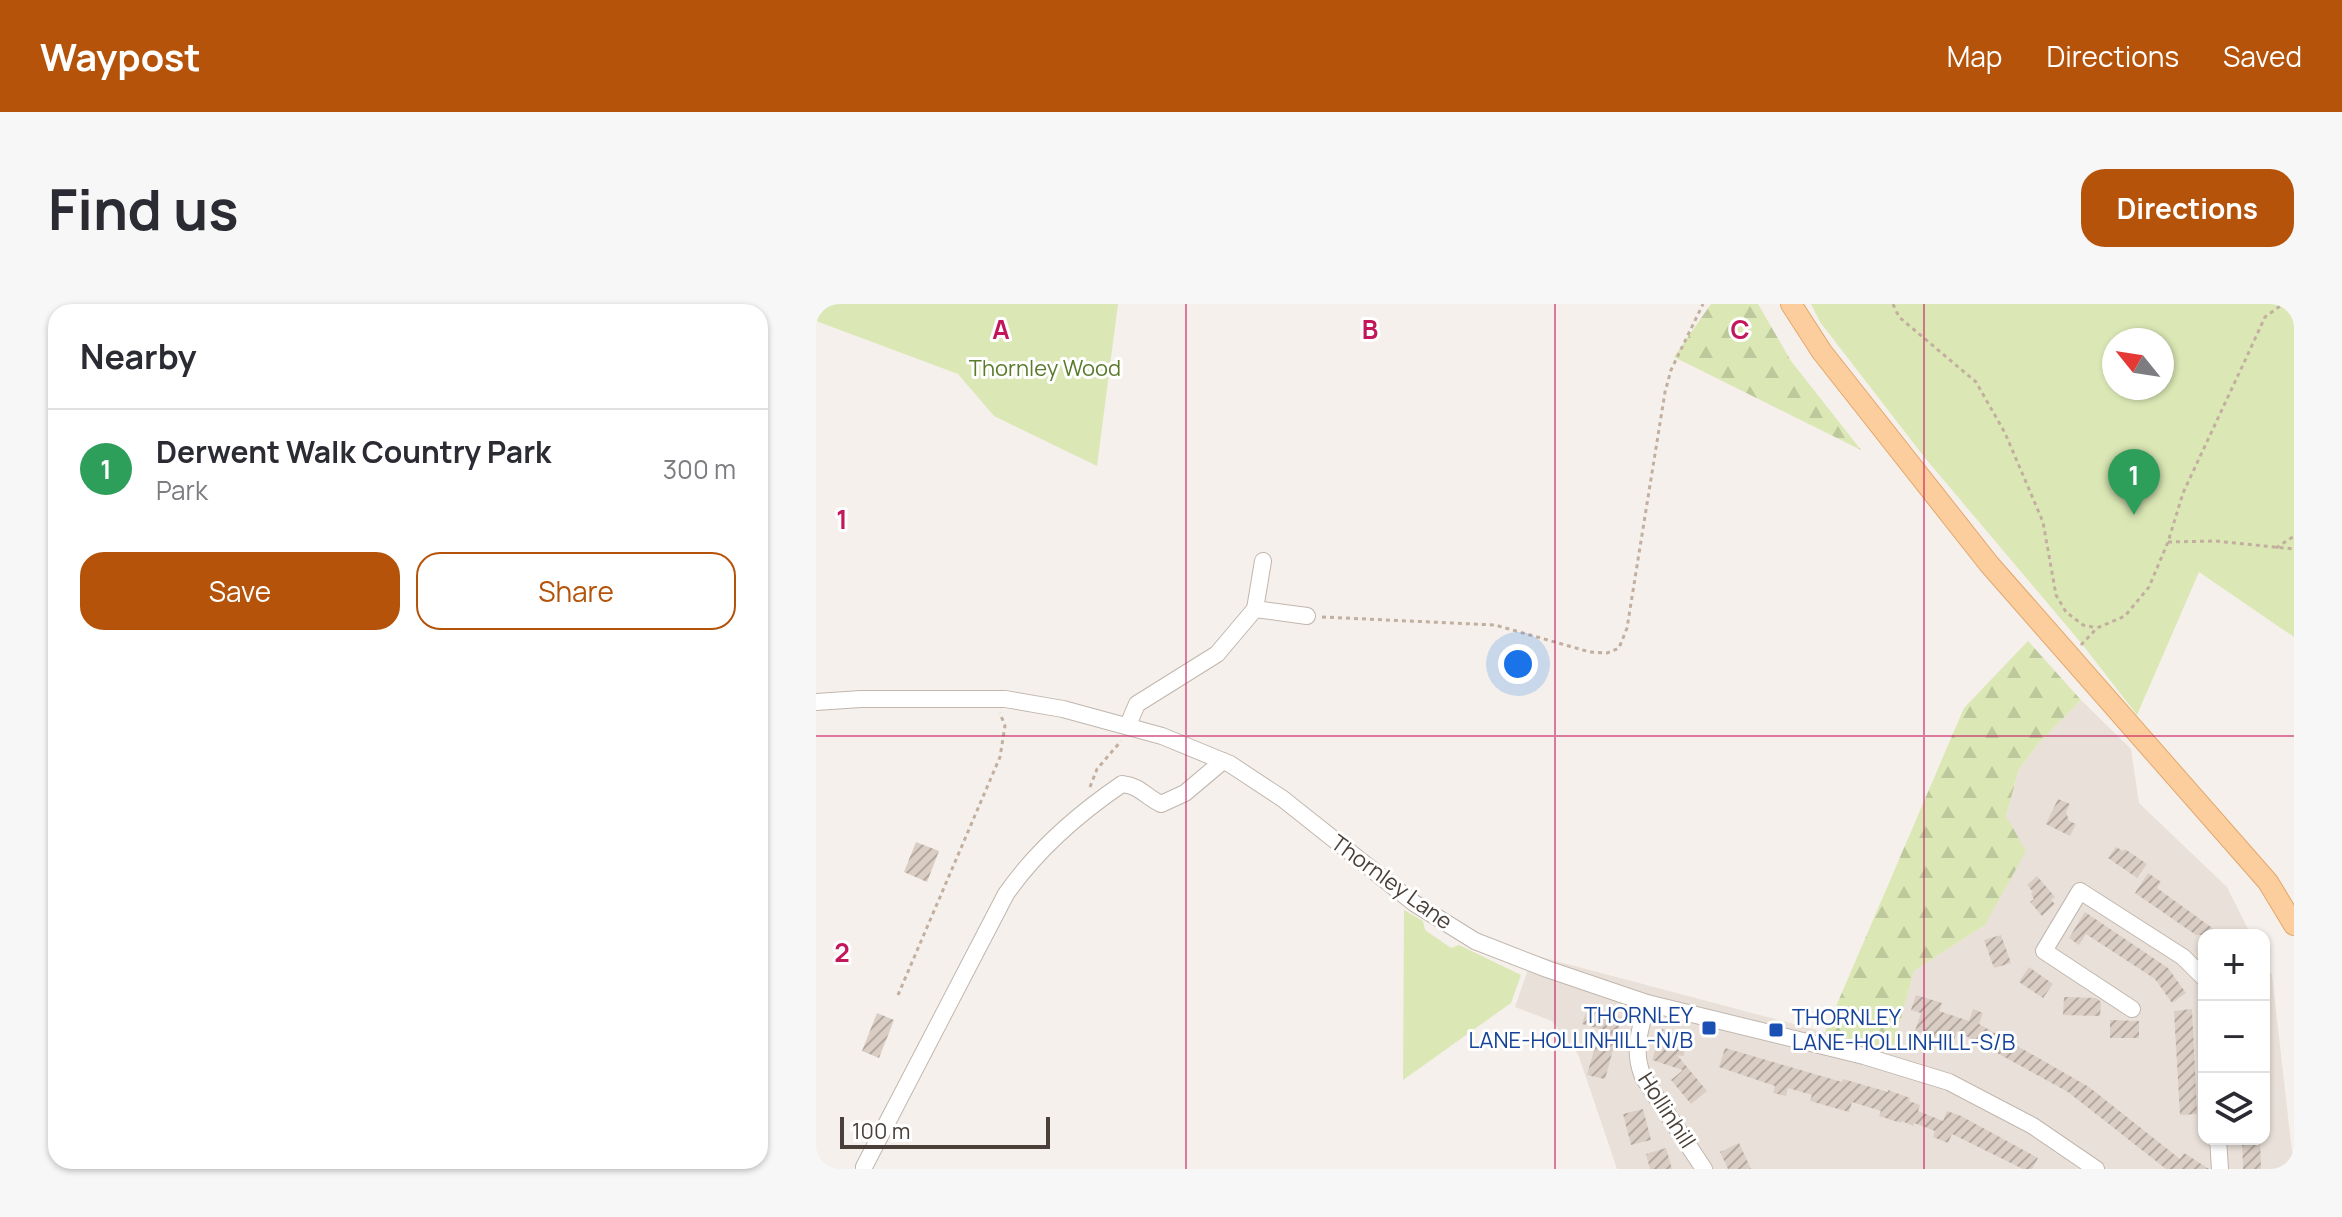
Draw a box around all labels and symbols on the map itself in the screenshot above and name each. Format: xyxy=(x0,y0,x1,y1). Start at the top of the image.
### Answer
text: A xyxy=(992,311,1010,347)
text: B xyxy=(1362,311,1378,347)
text: C xyxy=(1730,311,1750,347)
north arrow xyxy=(2102,328,2174,400)
park label: Thornley Wood xyxy=(969,353,1121,383)
pin: 1 xyxy=(2108,449,2160,515)
text: 1 xyxy=(836,501,848,537)
your location xyxy=(1498,644,1538,684)
street label: Thornley Lane xyxy=(1325,828,1459,936)
text: 2 xyxy=(834,934,850,970)
place label: THORNLEY LANE-HOLLINHILL-N/B xyxy=(1468,1000,1694,1055)
place label: THORNLEY LANE-HOLLINHILL-S/B xyxy=(1792,1002,2015,1057)
marker: THORNLEY LANE-HOLLINHILL-N/B xyxy=(1700,1019,1718,1037)
marker: THORNLEY LANE-HOLLINHILL-S/B xyxy=(1767,1021,1785,1039)
street label: Hollinhill xyxy=(1631,1066,1703,1154)
scale bar xyxy=(840,1113,1050,1149)

